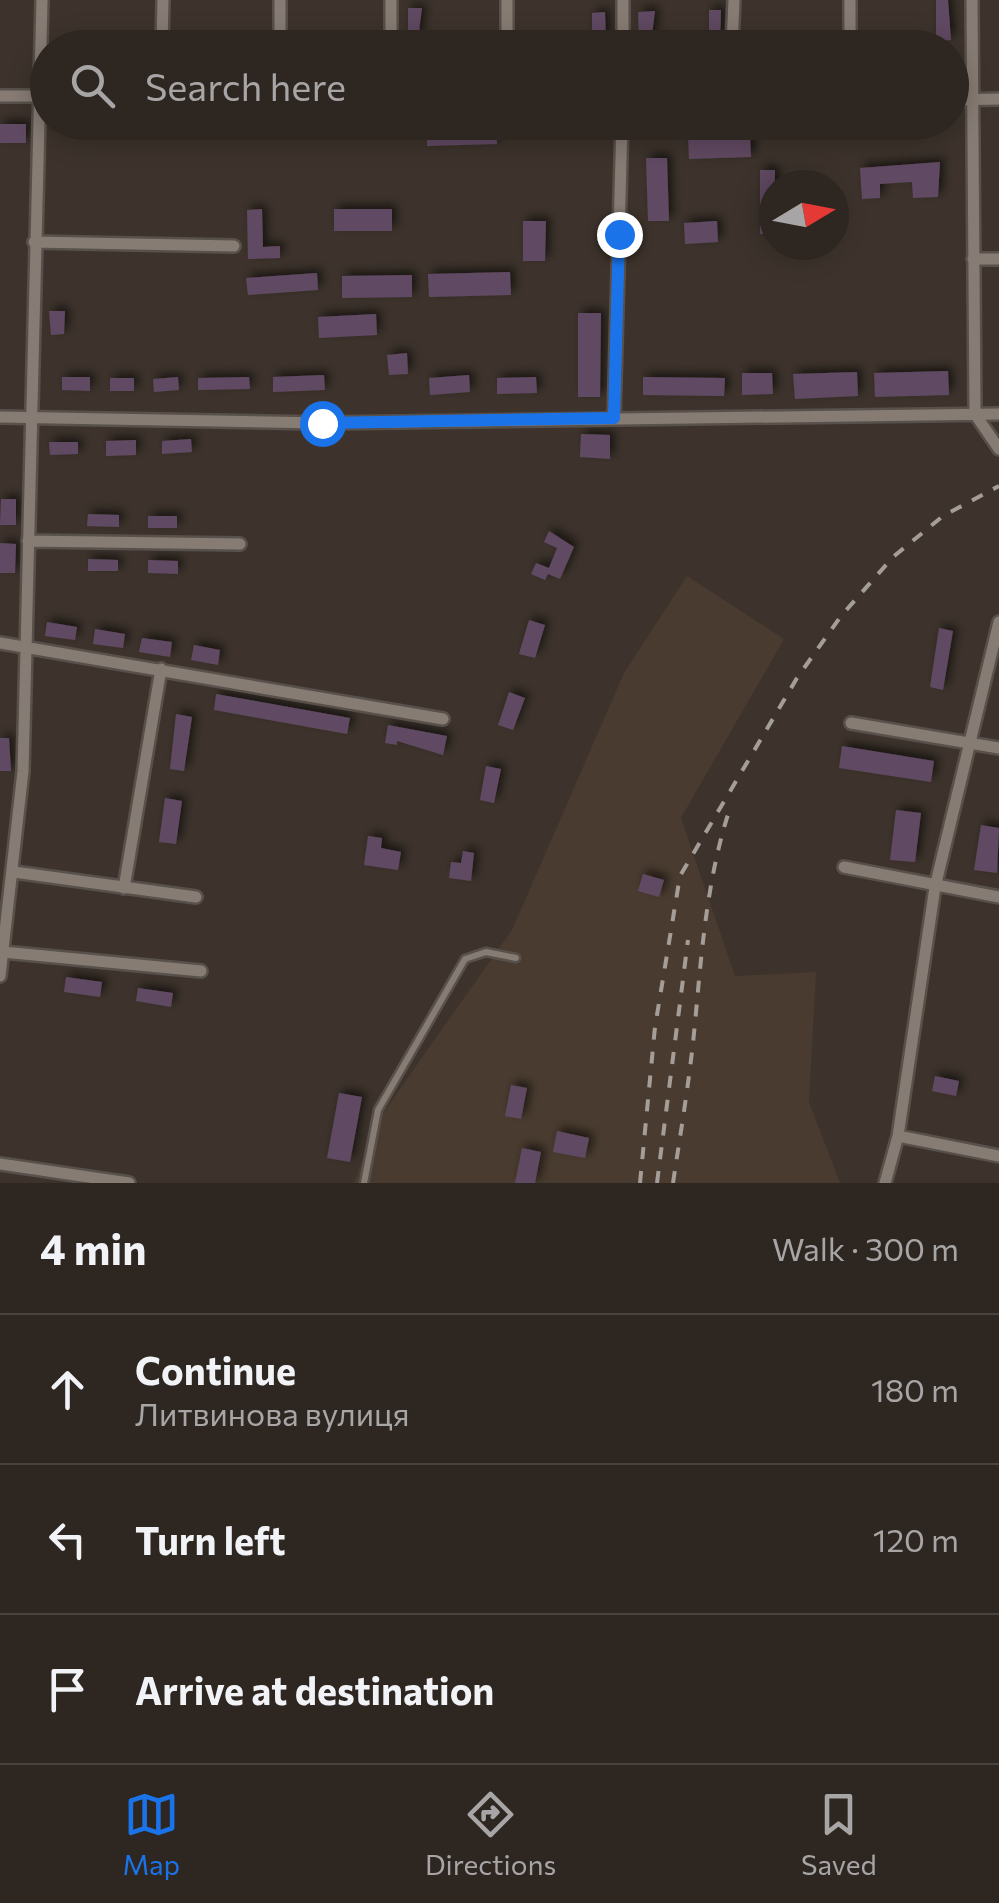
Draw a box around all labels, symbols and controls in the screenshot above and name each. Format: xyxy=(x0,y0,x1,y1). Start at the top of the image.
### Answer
search box xyxy=(30,30,969,140)
icon: search xyxy=(65,58,120,113)
text: Search here xyxy=(145,62,346,109)
north arrow xyxy=(759,170,849,260)
route end xyxy=(597,212,643,258)
route start xyxy=(300,401,346,447)
text: 4 min xyxy=(40,1222,146,1274)
text: Walk · 300 m xyxy=(772,1228,959,1268)
text: Continue xyxy=(135,1346,296,1393)
icon: ahead xyxy=(40,1362,95,1417)
text: 180 m xyxy=(871,1369,959,1409)
text: Литвинова вулиця xyxy=(135,1393,409,1433)
icon: left xyxy=(40,1512,95,1567)
text: Turn left xyxy=(135,1516,286,1563)
text: 120 m xyxy=(873,1519,959,1559)
icon: arrive xyxy=(40,1662,95,1717)
text: Arrive at destination xyxy=(135,1666,494,1713)
tab: Map xyxy=(122,1787,180,1881)
tab: Directions xyxy=(425,1787,556,1881)
tab: Saved xyxy=(801,1787,877,1881)

